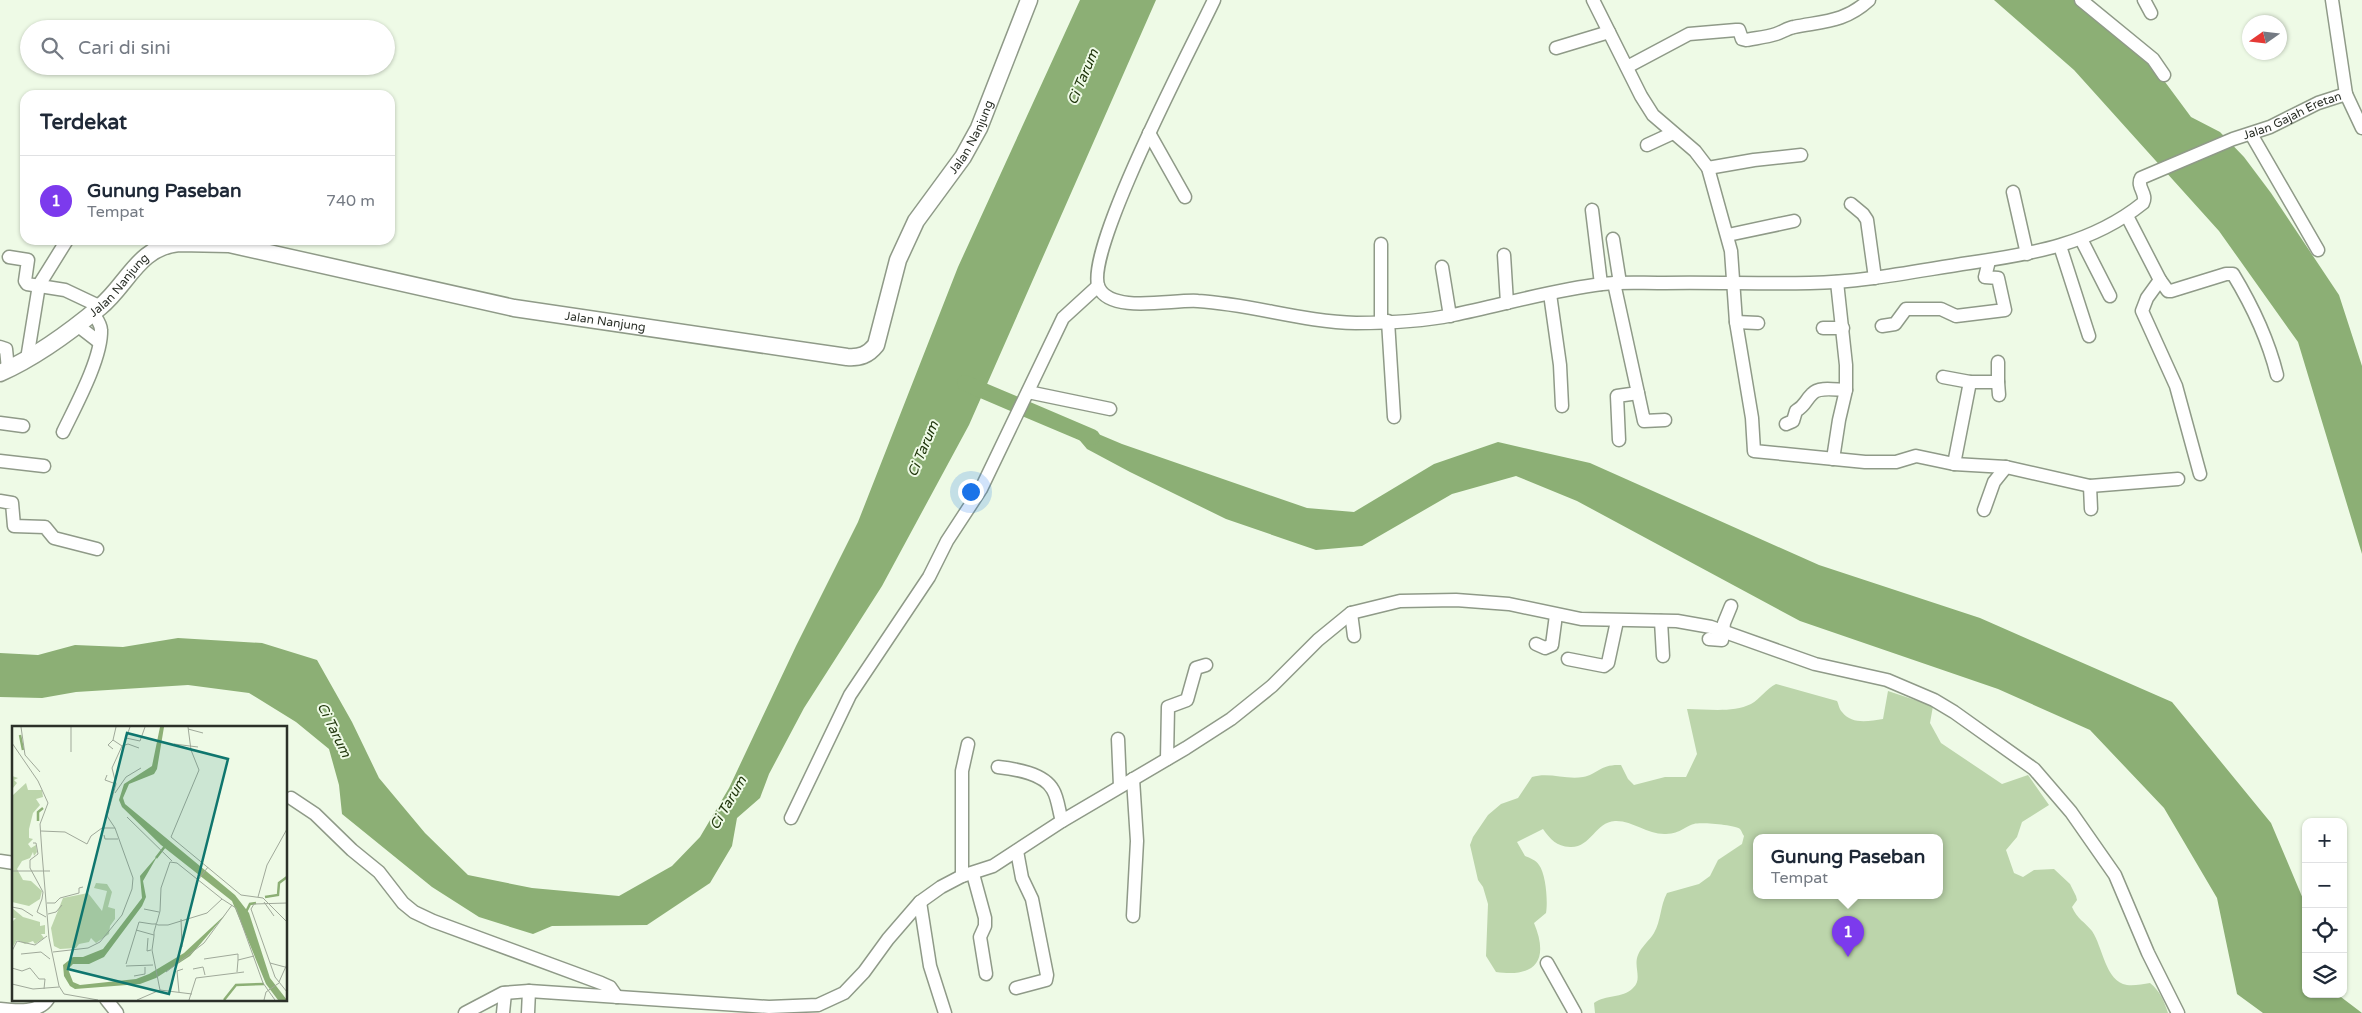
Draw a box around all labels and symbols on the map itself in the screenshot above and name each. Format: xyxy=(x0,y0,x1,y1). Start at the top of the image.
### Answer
north arrow xyxy=(2242,15,2287,60)
water label: Ci Tarum xyxy=(1064,46,1103,107)
street label: Jalan Gajah Eretan xyxy=(2241,89,2343,142)
street label: Jalan Nanjung xyxy=(946,98,996,177)
street label: Jalan Nanjung xyxy=(86,251,152,320)
street label: Jalan Nanjung xyxy=(564,309,647,334)
water label: Ci Tarum xyxy=(904,418,943,479)
your location xyxy=(958,479,984,505)
water label: Ci Tarum xyxy=(313,700,355,761)
inset map xyxy=(12,726,288,1000)
water label: Ci Tarum xyxy=(706,772,751,833)
pin: 1 xyxy=(1832,916,1864,957)

